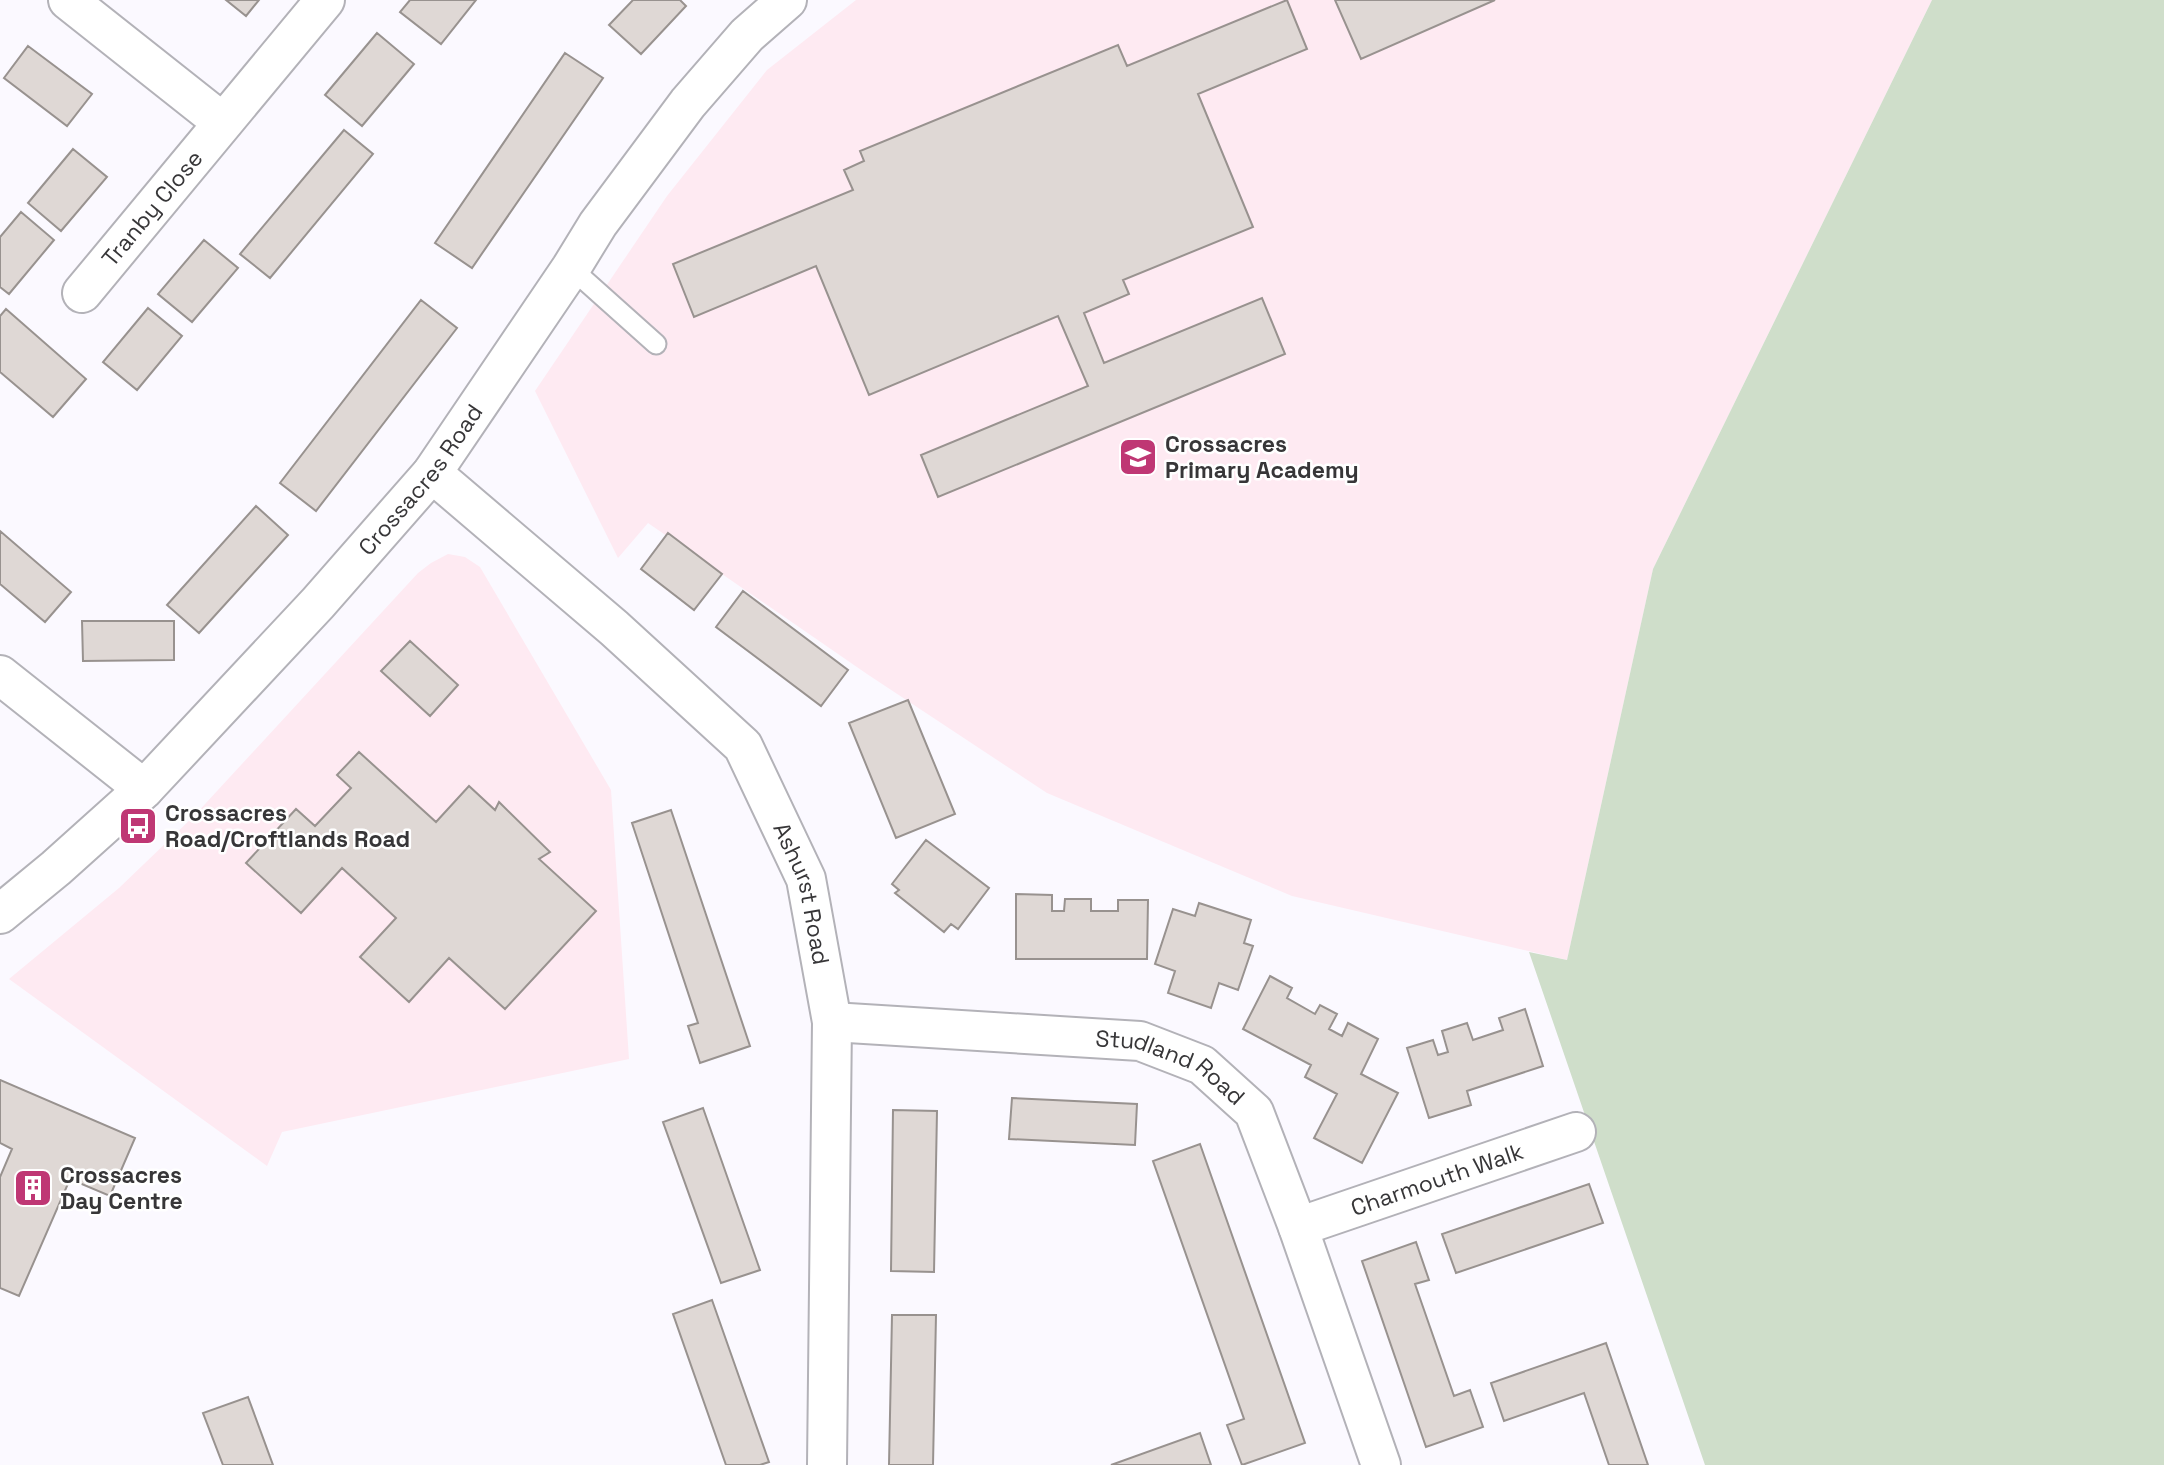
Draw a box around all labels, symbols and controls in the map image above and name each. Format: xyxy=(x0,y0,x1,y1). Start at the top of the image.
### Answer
street label: Tranby Close xyxy=(95,144,209,273)
street label: Crossacres Road xyxy=(352,398,489,562)
place label: Crossacres Primary Academy xyxy=(1165,429,1359,485)
school or university icon: Crossacres Primary Academy xyxy=(1117,436,1159,478)
place label: Crossacres Road/Croftlands Road xyxy=(165,798,410,854)
bus stop icon: Crossacres Road/Croftlands Road xyxy=(117,805,159,847)
street label: Ashurst Road xyxy=(766,817,836,967)
street label: Studland Road xyxy=(1095,1023,1251,1112)
street label: Charmouth Walk xyxy=(1347,1136,1527,1223)
place label: Crossacres Day Centre xyxy=(60,1160,183,1216)
building icon: Crossacres Day Centre xyxy=(12,1167,54,1209)

